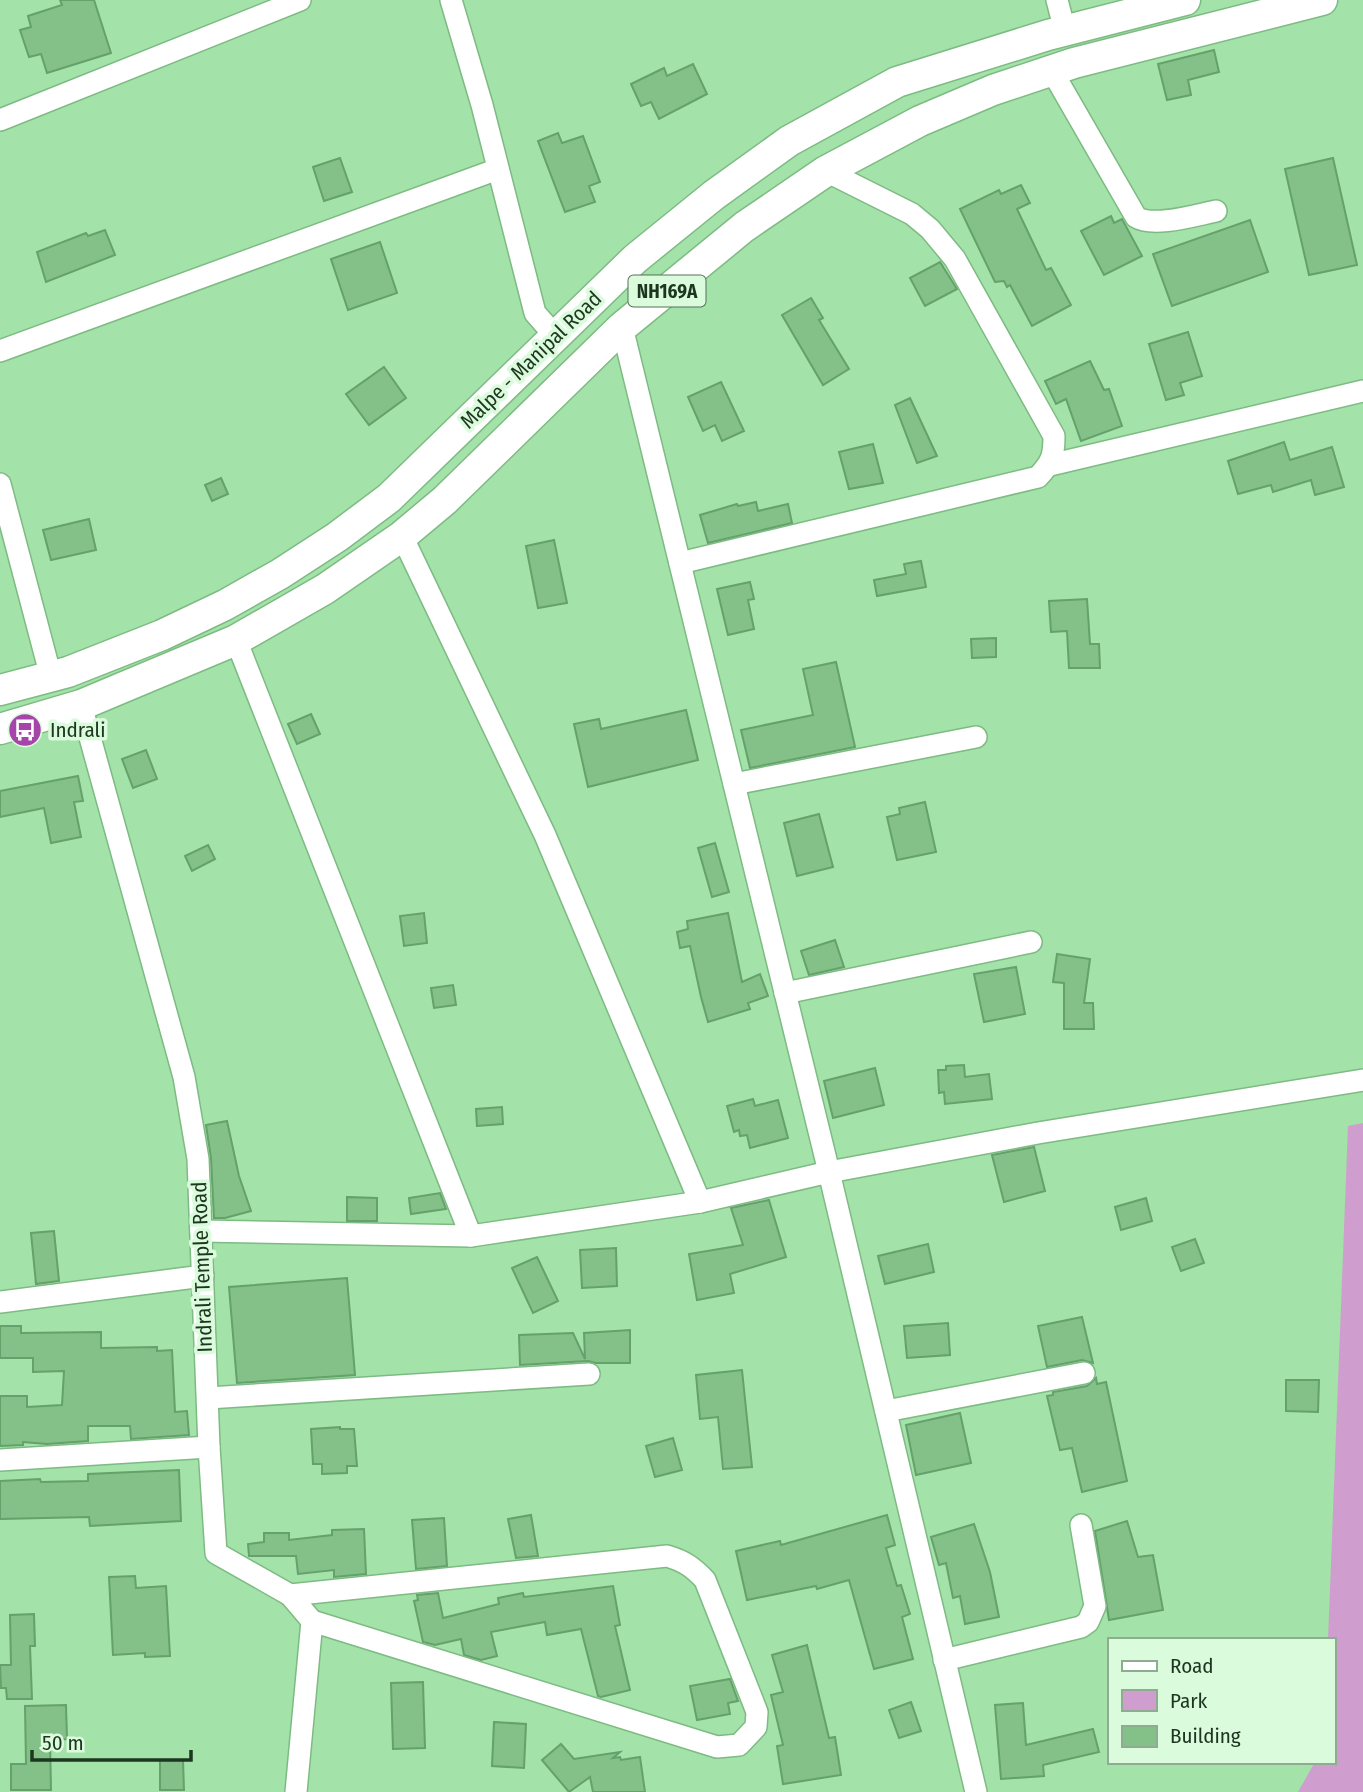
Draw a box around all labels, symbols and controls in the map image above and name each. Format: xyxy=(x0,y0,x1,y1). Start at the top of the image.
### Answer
road number: NH169A xyxy=(628,276,706,306)
street label: Malpe - Manipal Road xyxy=(455,286,607,434)
bus stop icon: Indrali xyxy=(6,711,44,749)
place label: Indrali xyxy=(50,717,105,743)
street label: Indrali Temple Road xyxy=(186,1181,218,1353)
legend xyxy=(1108,1638,1335,1764)
text: Road xyxy=(1170,1653,1214,1679)
text: Park xyxy=(1170,1688,1208,1714)
scale bar xyxy=(32,1718,191,1762)
text: Building xyxy=(1170,1723,1241,1749)
text: 50 m xyxy=(42,1730,84,1756)

